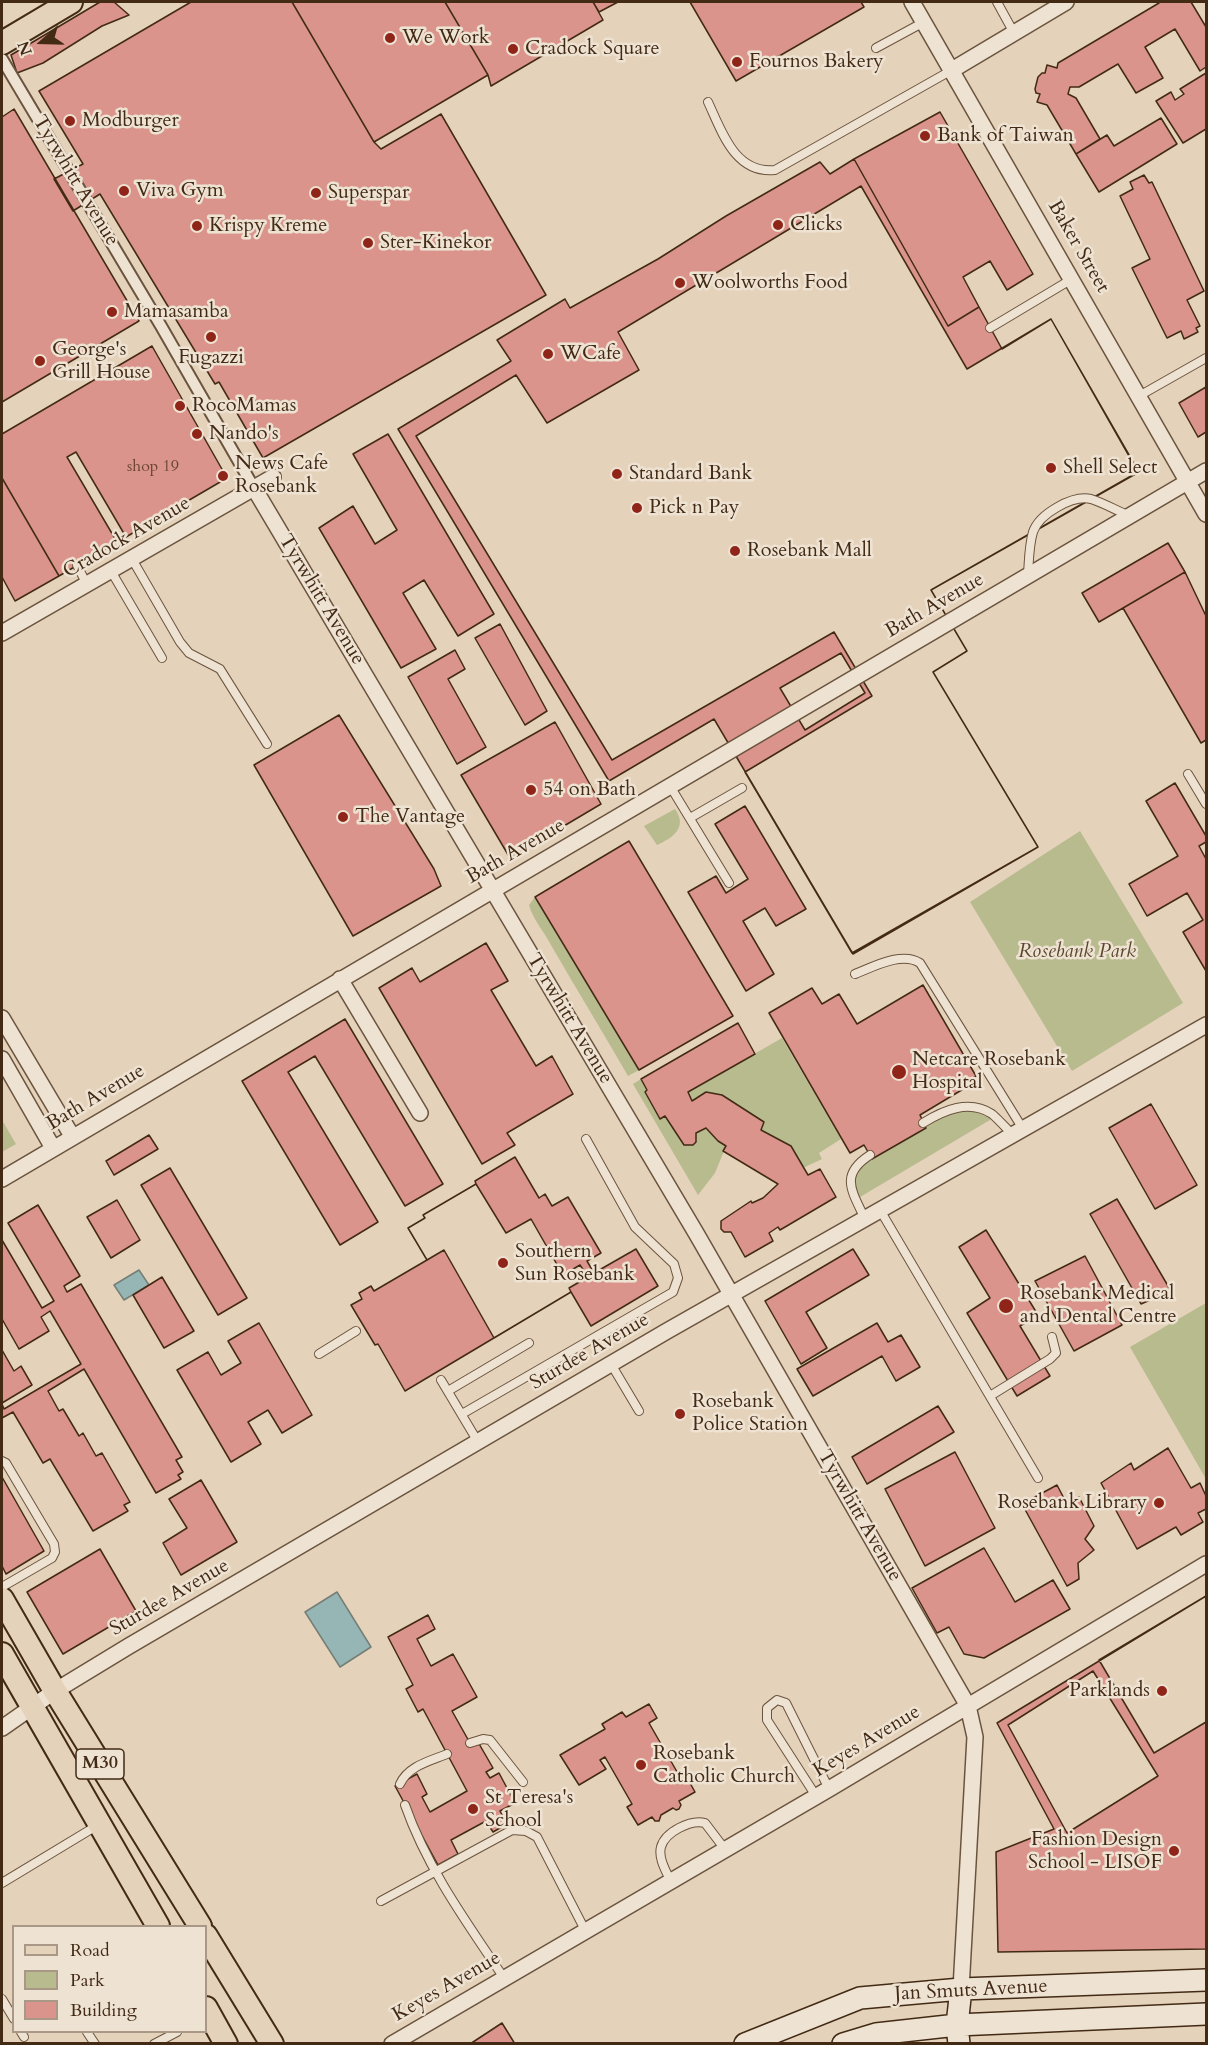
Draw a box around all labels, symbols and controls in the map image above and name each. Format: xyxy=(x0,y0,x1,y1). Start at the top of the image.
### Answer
north arrow xyxy=(12,12,72,72)
place label: We Work xyxy=(402,26,489,50)
marker: We Work xyxy=(383,31,397,45)
place label: Cradock Square xyxy=(525,37,660,61)
text: N xyxy=(12,38,38,58)
marker: Cradock Square xyxy=(506,42,520,56)
place label: Fournos Bakery xyxy=(749,50,884,74)
marker: Fournos Bakery xyxy=(730,55,744,69)
place label: Modburger xyxy=(82,109,179,133)
street label: Tyrwhitt Avenue xyxy=(27,111,123,251)
marker: Modburger xyxy=(63,114,77,128)
place label: Bank of Taiwan xyxy=(937,124,1074,148)
marker: Bank of Taiwan xyxy=(918,129,932,143)
place label: Viva Gym xyxy=(136,179,224,203)
place label: Superspar xyxy=(328,181,409,205)
marker: Viva Gym xyxy=(117,184,131,198)
marker: Superspar xyxy=(309,186,323,200)
street label: Baker Street xyxy=(1042,196,1114,298)
place label: Clicks xyxy=(790,213,843,237)
place label: Krispy Kreme xyxy=(209,214,327,238)
marker: Clicks xyxy=(771,218,785,232)
marker: Krispy Kreme xyxy=(190,219,204,233)
place label: Ster-Kinekor xyxy=(380,231,491,255)
marker: Ster-Kinekor xyxy=(361,236,375,250)
place label: Woolworths Food xyxy=(692,271,848,295)
marker: Woolworths Food xyxy=(673,276,687,290)
place label: Mamasamba xyxy=(124,300,229,324)
marker: Mamasamba xyxy=(105,305,119,319)
marker: Fugazzi xyxy=(204,330,218,344)
place label: George's Grill House xyxy=(52,338,151,385)
place label: WCafe xyxy=(560,342,621,366)
place label: Fugazzi xyxy=(178,346,244,370)
marker: WCafe xyxy=(541,347,555,361)
marker: George's Grill House xyxy=(33,354,47,368)
place label: RocoMamas xyxy=(192,394,296,418)
marker: RocoMamas xyxy=(173,399,187,413)
place label: Nando's xyxy=(209,422,279,446)
marker: Nando's xyxy=(190,427,204,441)
place label: News Cafe Rosebank xyxy=(235,452,328,499)
place label: Shell Select xyxy=(1063,456,1157,480)
house number: shop 19 xyxy=(127,457,179,477)
marker: Shell Select xyxy=(1044,461,1058,475)
place label: Standard Bank xyxy=(629,462,752,486)
marker: Standard Bank xyxy=(610,467,624,481)
marker: News Cafe Rosebank xyxy=(216,469,230,483)
street label: Cradock Avenue xyxy=(59,492,195,584)
place label: Pick n Pay xyxy=(649,496,739,520)
marker: Pick n Pay xyxy=(630,501,644,515)
street label: Tyrwhitt Avenue xyxy=(273,530,369,670)
place label: Rosebank Mall xyxy=(747,539,872,563)
marker: Rosebank Mall xyxy=(728,544,742,558)
street label: Bath Avenue xyxy=(881,568,989,644)
place label: 54 on Bath xyxy=(543,778,636,802)
marker: 54 on Bath xyxy=(524,783,538,797)
place label: The Vantage xyxy=(355,805,465,829)
marker: The Vantage xyxy=(336,810,350,824)
street label: Bath Avenue xyxy=(462,814,570,890)
park label: Rosebank Park xyxy=(1018,940,1136,964)
street label: Tyrwhitt Avenue xyxy=(521,949,617,1089)
place label: Netcare Rosebank Hospital xyxy=(912,1048,1066,1095)
street label: Bath Avenue xyxy=(43,1059,149,1137)
marker: Netcare Rosebank Hospital xyxy=(890,1063,908,1081)
place label: Southern Sun Rosebank xyxy=(515,1240,635,1287)
marker: Southern Sun Rosebank xyxy=(496,1256,510,1270)
place label: Rosebank Medical and Dental Centre xyxy=(1020,1282,1177,1329)
marker: Rosebank Medical and Dental Centre xyxy=(997,1297,1015,1315)
street label: Sturdee Avenue xyxy=(526,1308,654,1396)
place label: Rosebank Police Station xyxy=(692,1390,808,1437)
marker: Rosebank Police Station xyxy=(673,1407,687,1421)
street label: Tyrwhitt Avenue xyxy=(812,1446,906,1586)
place label: Rosebank Library xyxy=(997,1491,1147,1515)
marker: Rosebank Library xyxy=(1152,1496,1166,1510)
street label: Sturdee Avenue xyxy=(106,1554,234,1642)
place label: Parklands xyxy=(1069,1679,1150,1703)
marker: Parklands xyxy=(1155,1684,1169,1698)
street label: Keyes Avenue xyxy=(809,1701,925,1783)
place label: Rosebank Catholic Church xyxy=(653,1742,795,1789)
road number: M30 xyxy=(76,1749,124,1779)
marker: Rosebank Catholic Church xyxy=(634,1758,648,1772)
place label: St Teresa's School xyxy=(485,1786,573,1833)
marker: St Teresa's School xyxy=(466,1802,480,1816)
place label: Fashion Design School - LISOF xyxy=(1028,1828,1162,1875)
marker: Fashion Design School - LISOF xyxy=(1167,1844,1181,1858)
legend xyxy=(12,1925,207,2033)
text: Road xyxy=(70,1938,110,1963)
street label: Keyes Avenue xyxy=(389,1946,505,2028)
text: Park xyxy=(70,1968,105,1993)
street label: Jan Smuts Avenue xyxy=(894,1975,1048,2007)
text: Building xyxy=(70,1998,137,2023)

